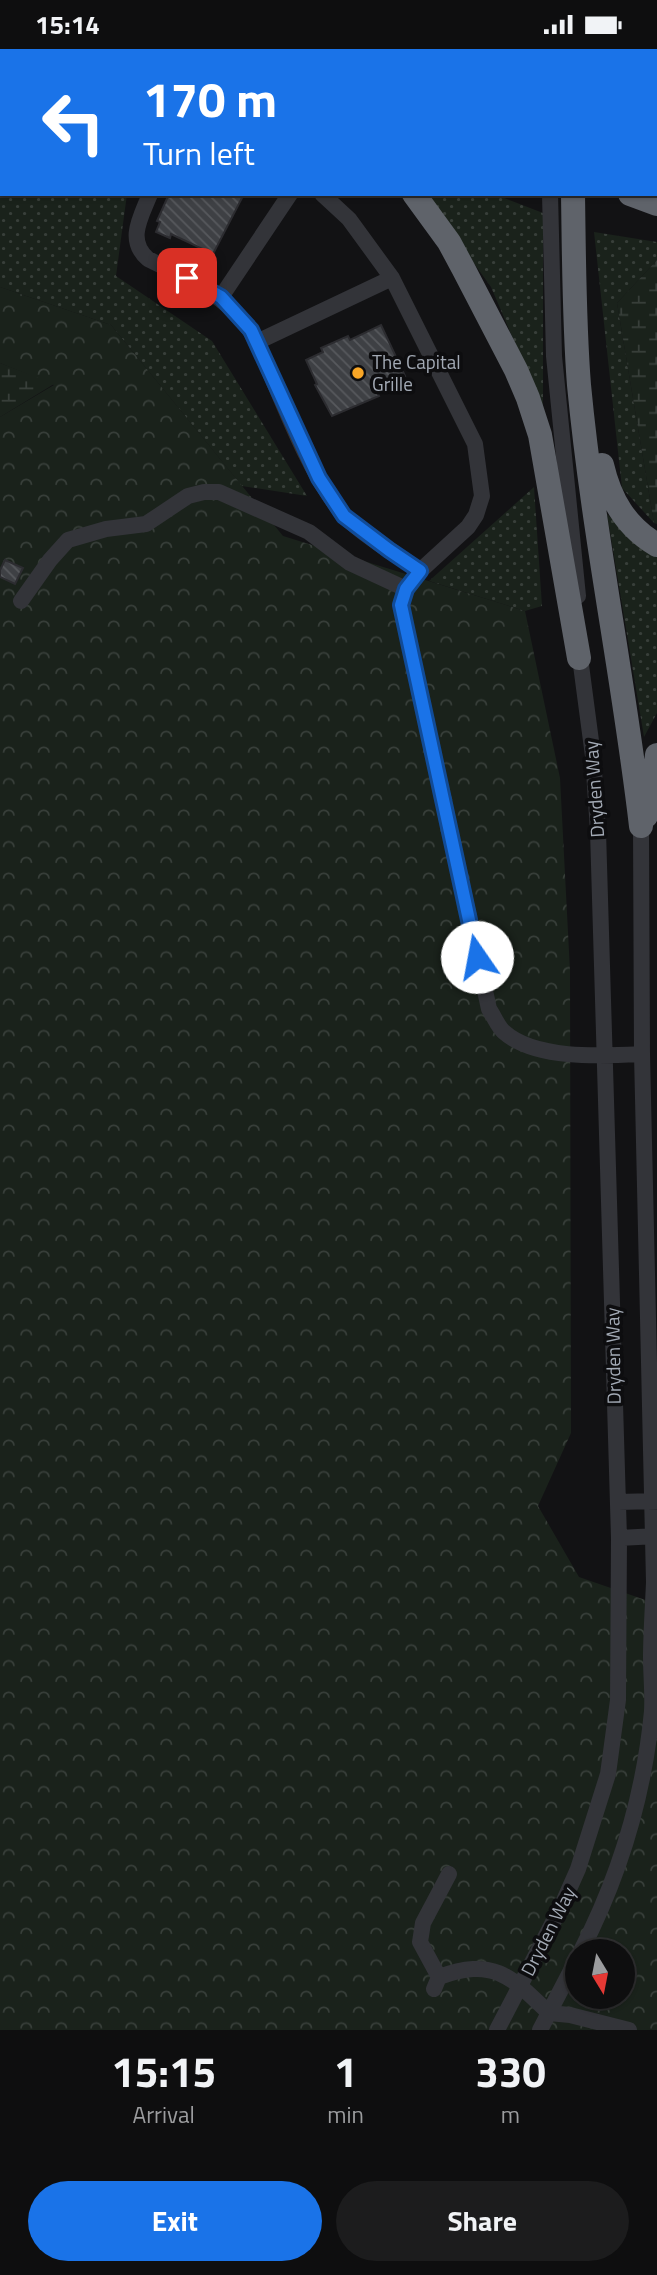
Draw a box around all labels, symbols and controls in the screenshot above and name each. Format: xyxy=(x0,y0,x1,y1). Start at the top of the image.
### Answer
text: 15:14 xyxy=(35,5,100,44)
text: 170 m xyxy=(143,61,277,136)
icon: left xyxy=(28,77,119,168)
text: Turn left xyxy=(143,129,255,177)
pin xyxy=(157,248,217,308)
icon: arrive xyxy=(168,259,206,297)
place label: The Capital Grille xyxy=(372,347,461,398)
marker: The Capital Grille xyxy=(350,365,366,381)
street label: Dryden Way xyxy=(576,740,611,838)
position arrow xyxy=(440,920,514,994)
street label: Dryden Way xyxy=(597,1307,628,1405)
street label: Dryden Way xyxy=(513,1881,582,1981)
north arrow xyxy=(565,1939,635,2009)
map controls xyxy=(565,1939,635,2009)
text: 15:15 xyxy=(111,2039,216,2103)
text: 1 xyxy=(334,2039,357,2103)
text: 330 xyxy=(475,2039,546,2103)
text: Arrival xyxy=(132,2097,195,2132)
text: min xyxy=(327,2097,364,2132)
text: m xyxy=(501,2097,520,2132)
button: Exit xyxy=(28,2181,322,2261)
button: Share xyxy=(336,2181,629,2261)

